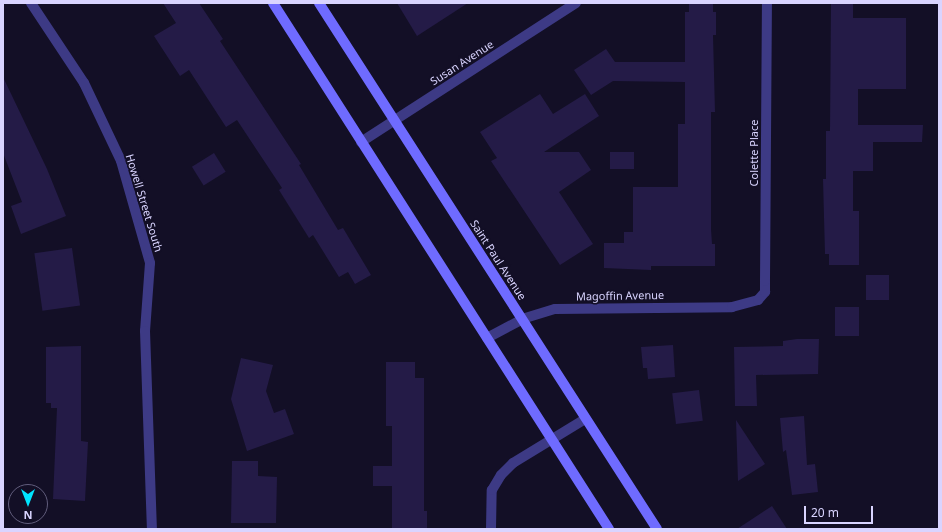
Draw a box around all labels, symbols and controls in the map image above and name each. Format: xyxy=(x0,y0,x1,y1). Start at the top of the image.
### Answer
street label: Susan Avenue xyxy=(428,38,496,88)
street label: Colette Place xyxy=(747,120,761,186)
street label: Howell Street South xyxy=(123,152,165,254)
street label: Saint Paul Avenue xyxy=(467,218,529,302)
street label: Magoffin Avenue xyxy=(576,289,664,303)
north arrow xyxy=(8,484,48,524)
scale bar xyxy=(806,498,875,524)
text: 20 m xyxy=(811,504,839,521)
text: N xyxy=(24,508,32,523)

